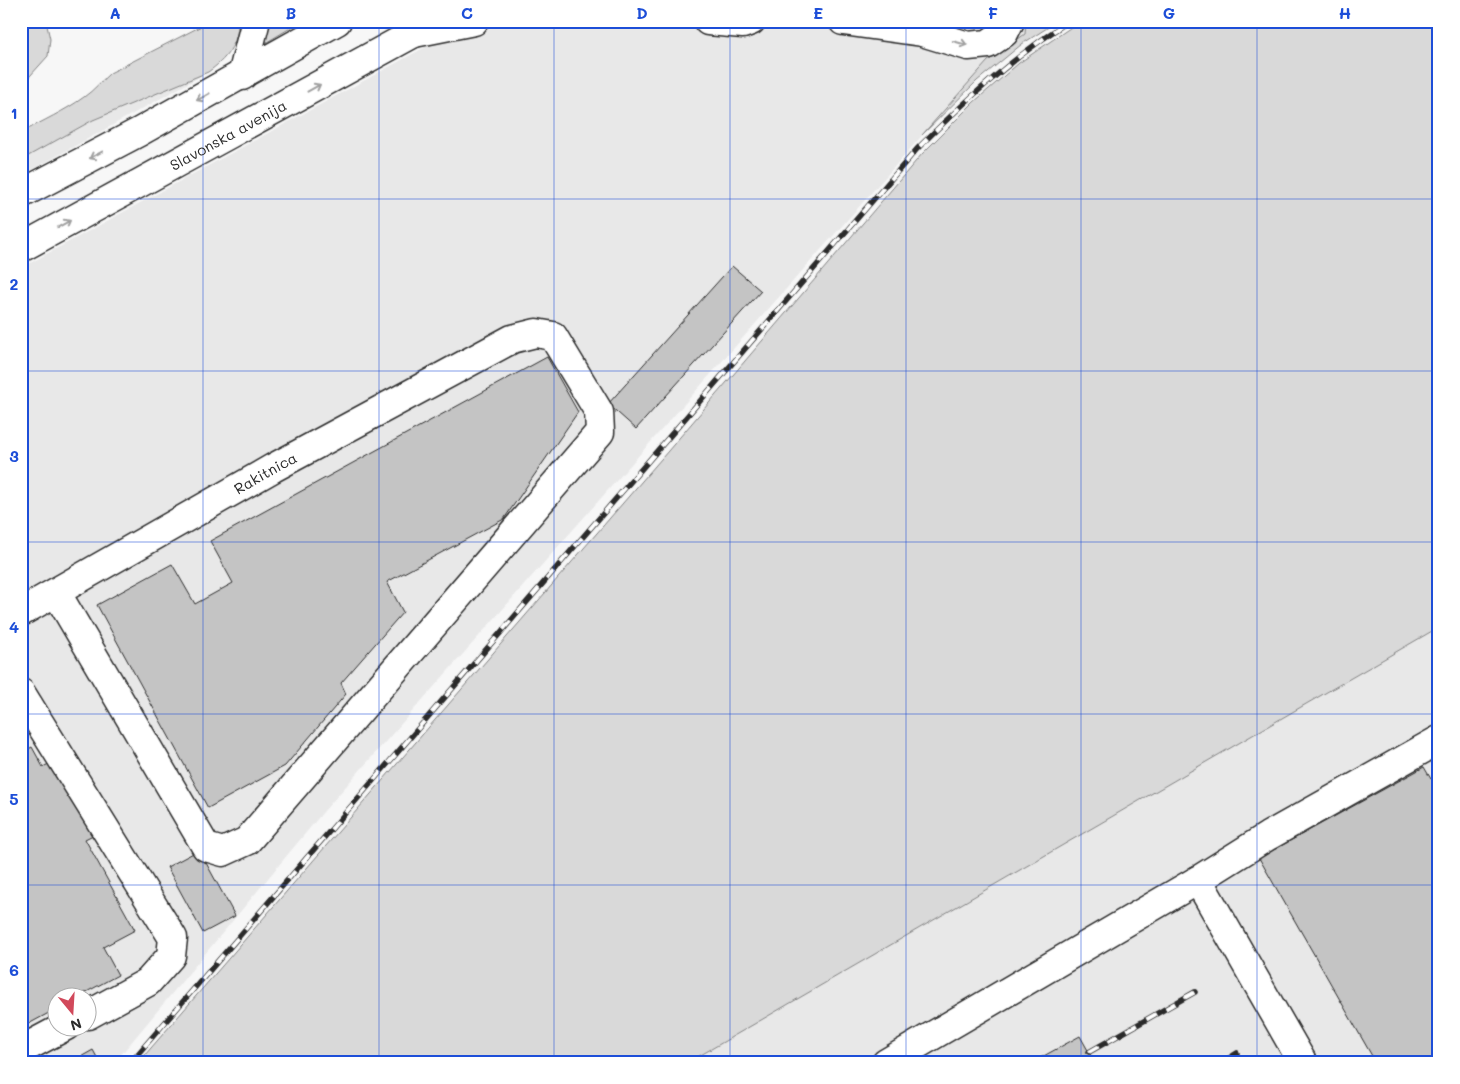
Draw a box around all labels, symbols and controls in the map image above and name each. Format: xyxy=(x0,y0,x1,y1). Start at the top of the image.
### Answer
text: A xyxy=(109,2,121,23)
text: B xyxy=(286,2,296,23)
text: C xyxy=(461,2,473,23)
text: D xyxy=(636,2,648,23)
text: E xyxy=(813,2,823,23)
text: F xyxy=(988,2,998,23)
text: G xyxy=(1163,2,1175,23)
text: H xyxy=(1339,2,1351,23)
one-way arrow xyxy=(951,39,967,49)
one-way arrow xyxy=(307,83,322,93)
one-way arrow xyxy=(196,92,211,102)
street label: Slavonska avenija xyxy=(166,95,290,175)
text: 1 xyxy=(10,102,18,123)
one-way arrow xyxy=(88,150,103,160)
one-way arrow xyxy=(56,219,71,229)
text: 2 xyxy=(10,273,19,294)
text: 3 xyxy=(9,445,19,466)
street label: Rakitnica xyxy=(230,447,300,498)
text: 4 xyxy=(9,616,19,637)
text: 5 xyxy=(9,788,19,809)
text: 6 xyxy=(9,959,19,980)
north arrow xyxy=(48,986,98,1036)
text: N xyxy=(68,1014,84,1036)

